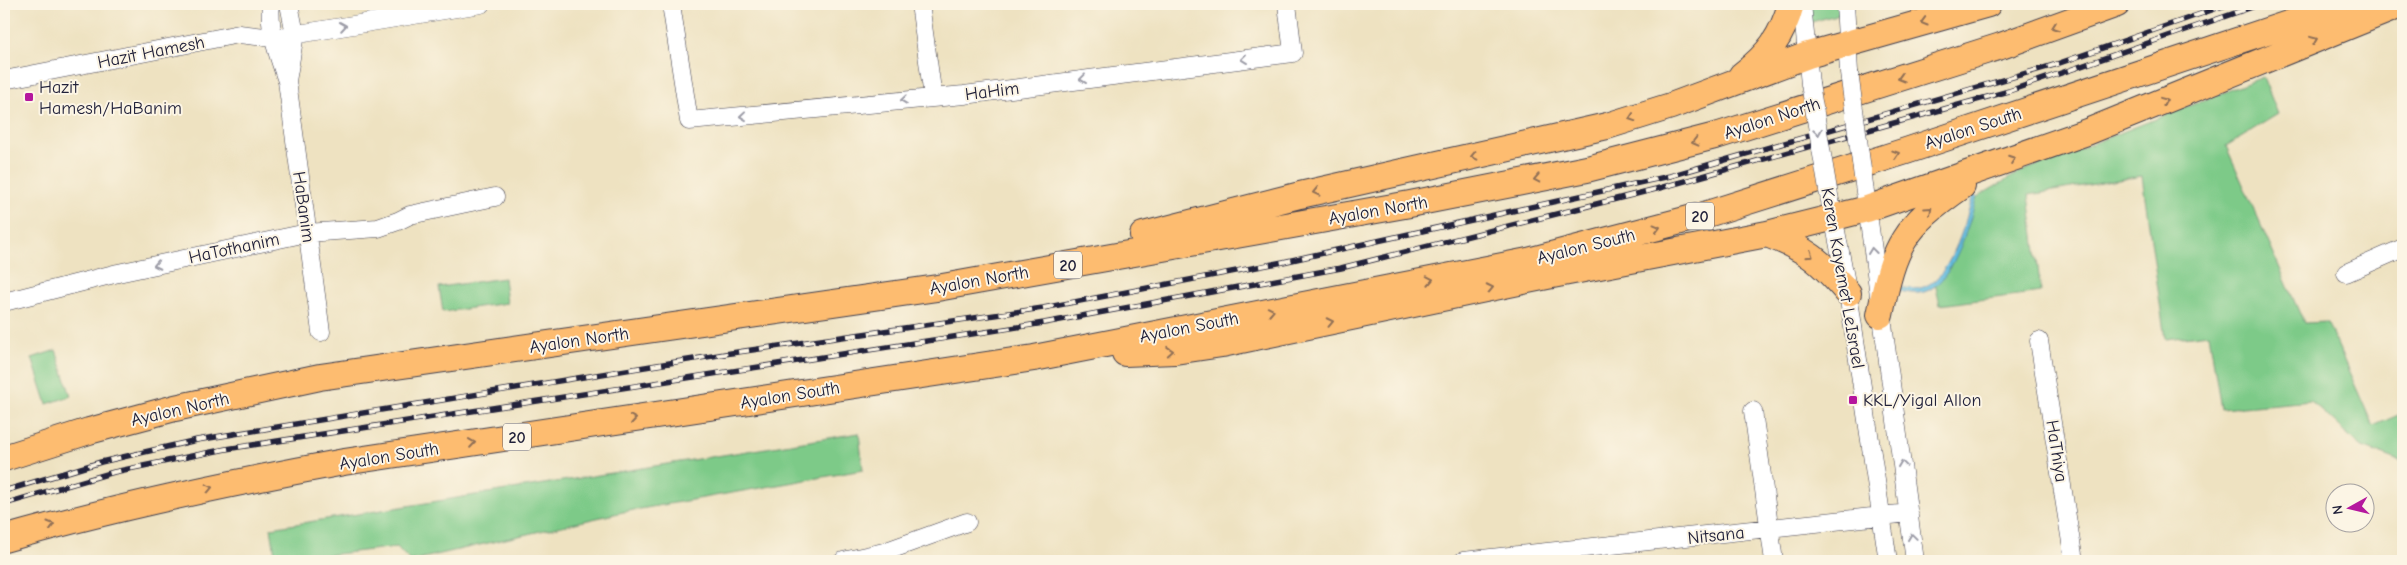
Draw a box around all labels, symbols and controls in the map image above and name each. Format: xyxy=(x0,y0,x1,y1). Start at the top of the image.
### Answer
one-way arrow xyxy=(1920,16,1928,26)
one-way arrow xyxy=(339,21,347,31)
one-way arrow xyxy=(2051,21,2060,31)
street label: Hazit Hamesh xyxy=(96,32,206,73)
one-way arrow xyxy=(2310,35,2318,45)
one-way arrow xyxy=(1240,53,1248,64)
one-way arrow xyxy=(1897,72,1905,82)
one-way arrow xyxy=(1079,73,1087,84)
place label: Hazit Hamesh/HaBanim xyxy=(39,77,182,119)
street label: HaHim xyxy=(964,78,1020,105)
marker: Hazit Hamesh/HaBanim xyxy=(23,91,35,103)
street label: Ayalon North xyxy=(1721,93,1823,144)
one-way arrow xyxy=(900,94,908,105)
one-way arrow xyxy=(2159,97,2168,107)
street label: Ayalon South xyxy=(1922,103,2024,154)
one-way arrow xyxy=(738,110,746,121)
one-way arrow xyxy=(1629,113,1637,123)
one-way arrow xyxy=(1813,128,1823,137)
one-way arrow xyxy=(1692,136,1700,146)
one-way arrow xyxy=(1470,150,1479,161)
one-way arrow xyxy=(1891,150,1899,160)
one-way arrow xyxy=(2008,155,2016,165)
street label: HaBanim xyxy=(288,170,319,244)
one-way arrow xyxy=(1533,173,1542,184)
one-way arrow xyxy=(1311,186,1320,197)
street label: Keren Kayemet LeIsrael xyxy=(1816,186,1869,370)
street label: Ayalon North xyxy=(1327,191,1429,230)
road number: 20 xyxy=(1686,202,1714,230)
one-way arrow xyxy=(1923,207,1932,216)
one-way arrow xyxy=(1652,223,1660,233)
street label: Ayalon South xyxy=(1535,224,1637,269)
street label: HaTothanim xyxy=(187,229,281,268)
one-way arrow xyxy=(1867,247,1878,255)
one-way arrow xyxy=(1804,249,1814,258)
road number: 20 xyxy=(1054,252,1082,278)
one-way arrow xyxy=(152,259,161,269)
street label: Ayalon North xyxy=(928,261,1030,300)
one-way arrow xyxy=(1426,275,1435,286)
one-way arrow xyxy=(1485,283,1494,294)
one-way arrow xyxy=(1266,306,1275,317)
street label: Ayalon South xyxy=(1138,308,1240,347)
one-way arrow xyxy=(1325,317,1334,327)
street label: Ayalon North xyxy=(528,323,630,358)
one-way arrow xyxy=(1166,345,1174,356)
street label: Ayalon South xyxy=(739,377,841,414)
street label: Ayalon North xyxy=(129,388,231,431)
place label: KKL/Yigal Allon xyxy=(1863,390,1981,411)
marker: KKL/Yigal Allon xyxy=(1847,394,1859,406)
one-way arrow xyxy=(629,415,637,425)
street label: HaThiya xyxy=(2041,419,2072,484)
road number: 20 xyxy=(503,424,531,451)
street label: Ayalon South xyxy=(338,438,440,475)
one-way arrow xyxy=(468,439,477,449)
one-way arrow xyxy=(1897,460,1907,469)
north arrow xyxy=(2324,482,2374,532)
one-way arrow xyxy=(204,483,213,494)
text: N xyxy=(2329,504,2347,515)
one-way arrow xyxy=(46,521,54,531)
street label: Nitsana xyxy=(1687,522,1746,549)
one-way arrow xyxy=(1907,533,1918,541)

